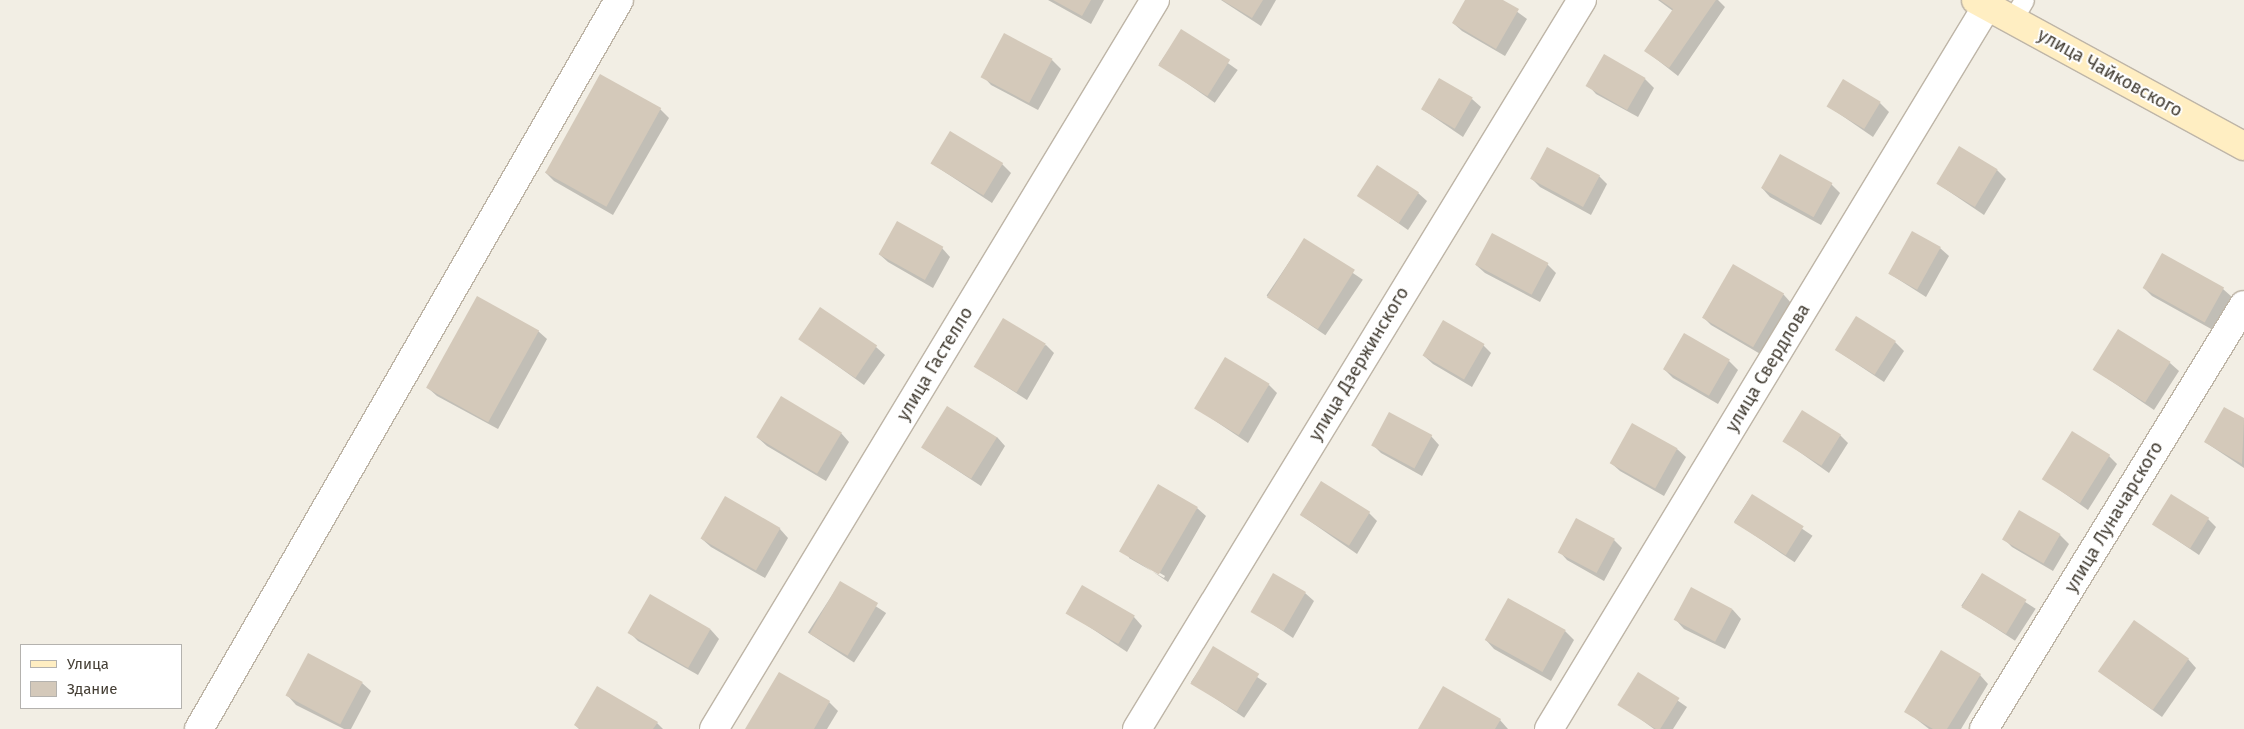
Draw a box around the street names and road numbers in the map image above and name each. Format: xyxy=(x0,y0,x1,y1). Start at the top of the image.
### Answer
street label: улица Чайковского xyxy=(2034,24,2186,122)
street label: улица Дзержинского xyxy=(1305,283,1413,445)
street label: улица Свердлова xyxy=(1721,300,1815,436)
street label: улица Гастелло xyxy=(892,303,978,425)
street label: улица Луначарского xyxy=(2060,437,2168,597)

